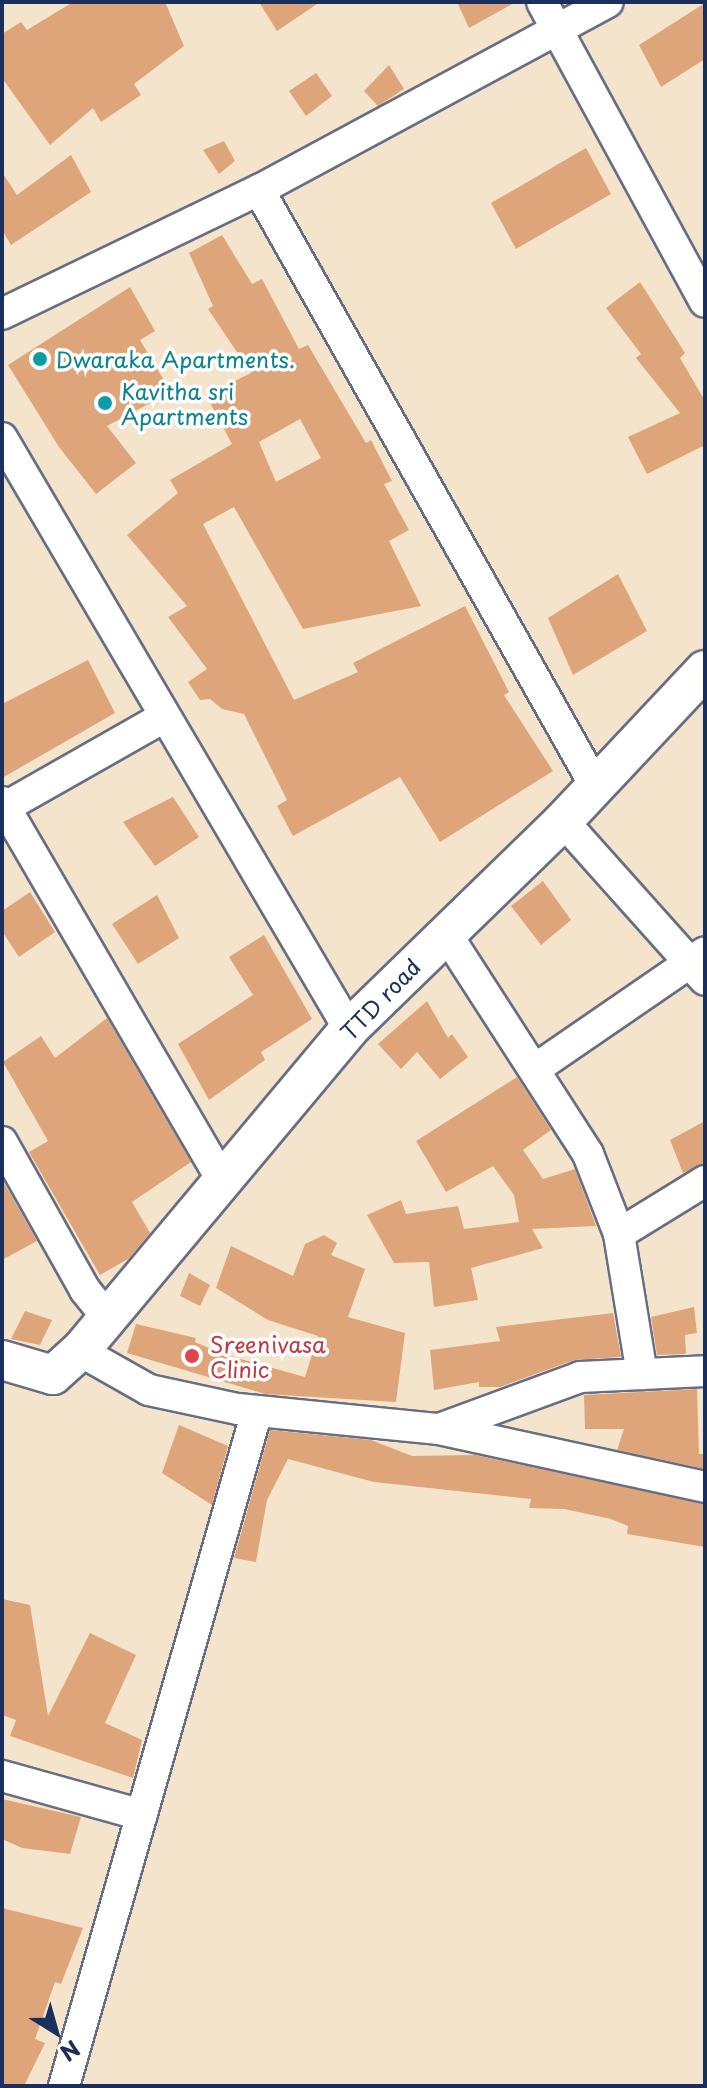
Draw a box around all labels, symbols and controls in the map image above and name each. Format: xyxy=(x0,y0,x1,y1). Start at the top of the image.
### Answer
place label: Dwaraka Apartments. xyxy=(56,346,295,372)
marker: Dwaraka Apartments. xyxy=(31,350,49,368)
place label: Kavitha sri Apartments xyxy=(121,377,248,428)
marker: Kavitha sri Apartments xyxy=(96,394,114,412)
street label: TTD road xyxy=(335,953,425,1045)
place label: Sreenivasa Clinic xyxy=(210,1330,326,1382)
marker: Sreenivasa Clinic xyxy=(181,1345,203,1367)
north arrow xyxy=(16,1992,96,2072)
text: N xyxy=(54,2033,88,2070)

